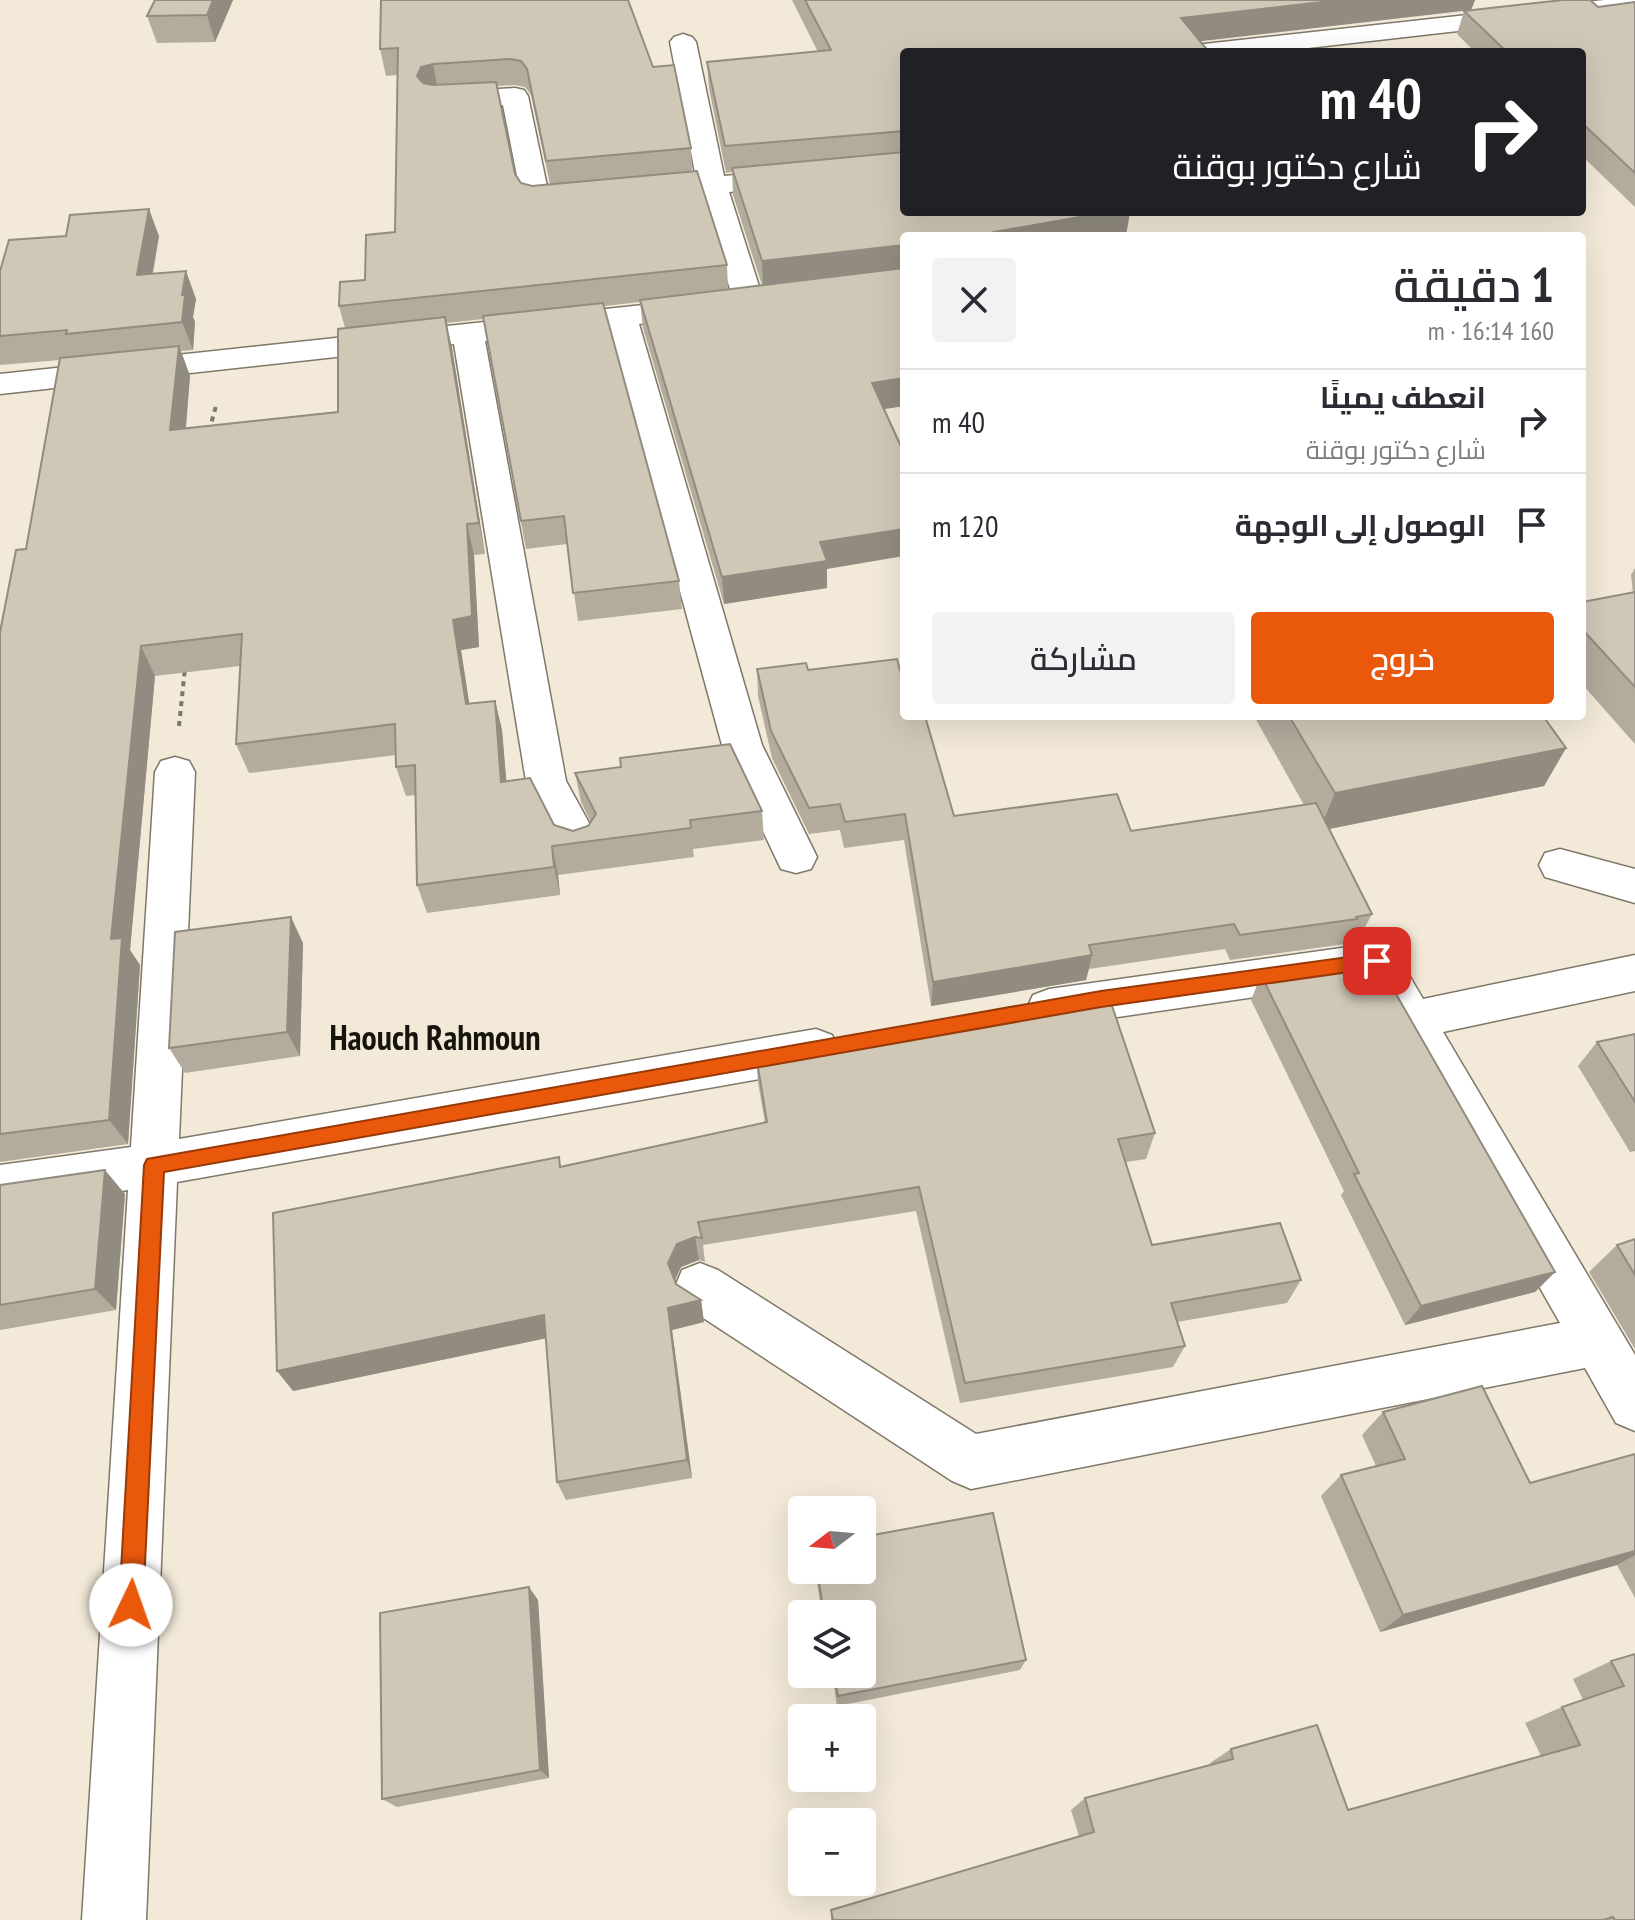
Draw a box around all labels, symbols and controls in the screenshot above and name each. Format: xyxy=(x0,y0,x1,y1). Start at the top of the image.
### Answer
text: 40 m xyxy=(1320,62,1422,134)
icon: right xyxy=(1450,80,1554,184)
text: شارع دكتور بوقنة xyxy=(1173,142,1422,189)
text: 1 دقيقة xyxy=(1393,253,1554,315)
button: close xyxy=(932,258,1016,342)
text: 160 m · 16:14 xyxy=(1428,314,1554,347)
text: انعطف يمينًا xyxy=(1320,377,1486,416)
icon: right xyxy=(1510,399,1554,443)
text: 40 m xyxy=(932,402,985,441)
text: شارع دكتور بوقنة xyxy=(1306,433,1486,466)
icon: arrive xyxy=(1510,503,1554,547)
text: الوصول إلى الوجهة xyxy=(1235,505,1486,544)
text: 120 m xyxy=(932,506,998,545)
button: مشاركة xyxy=(932,612,1235,704)
button: خروج xyxy=(1251,612,1554,704)
pin xyxy=(1343,927,1411,995)
icon: arrive xyxy=(1355,939,1399,983)
district label: Haouch Rahmoun xyxy=(329,1015,541,1059)
north arrow xyxy=(788,1496,876,1584)
map controls xyxy=(788,1496,876,1896)
position arrow xyxy=(89,1563,173,1647)
button: layers xyxy=(788,1600,876,1688)
button: + xyxy=(788,1704,876,1792)
button: − xyxy=(788,1808,876,1896)

